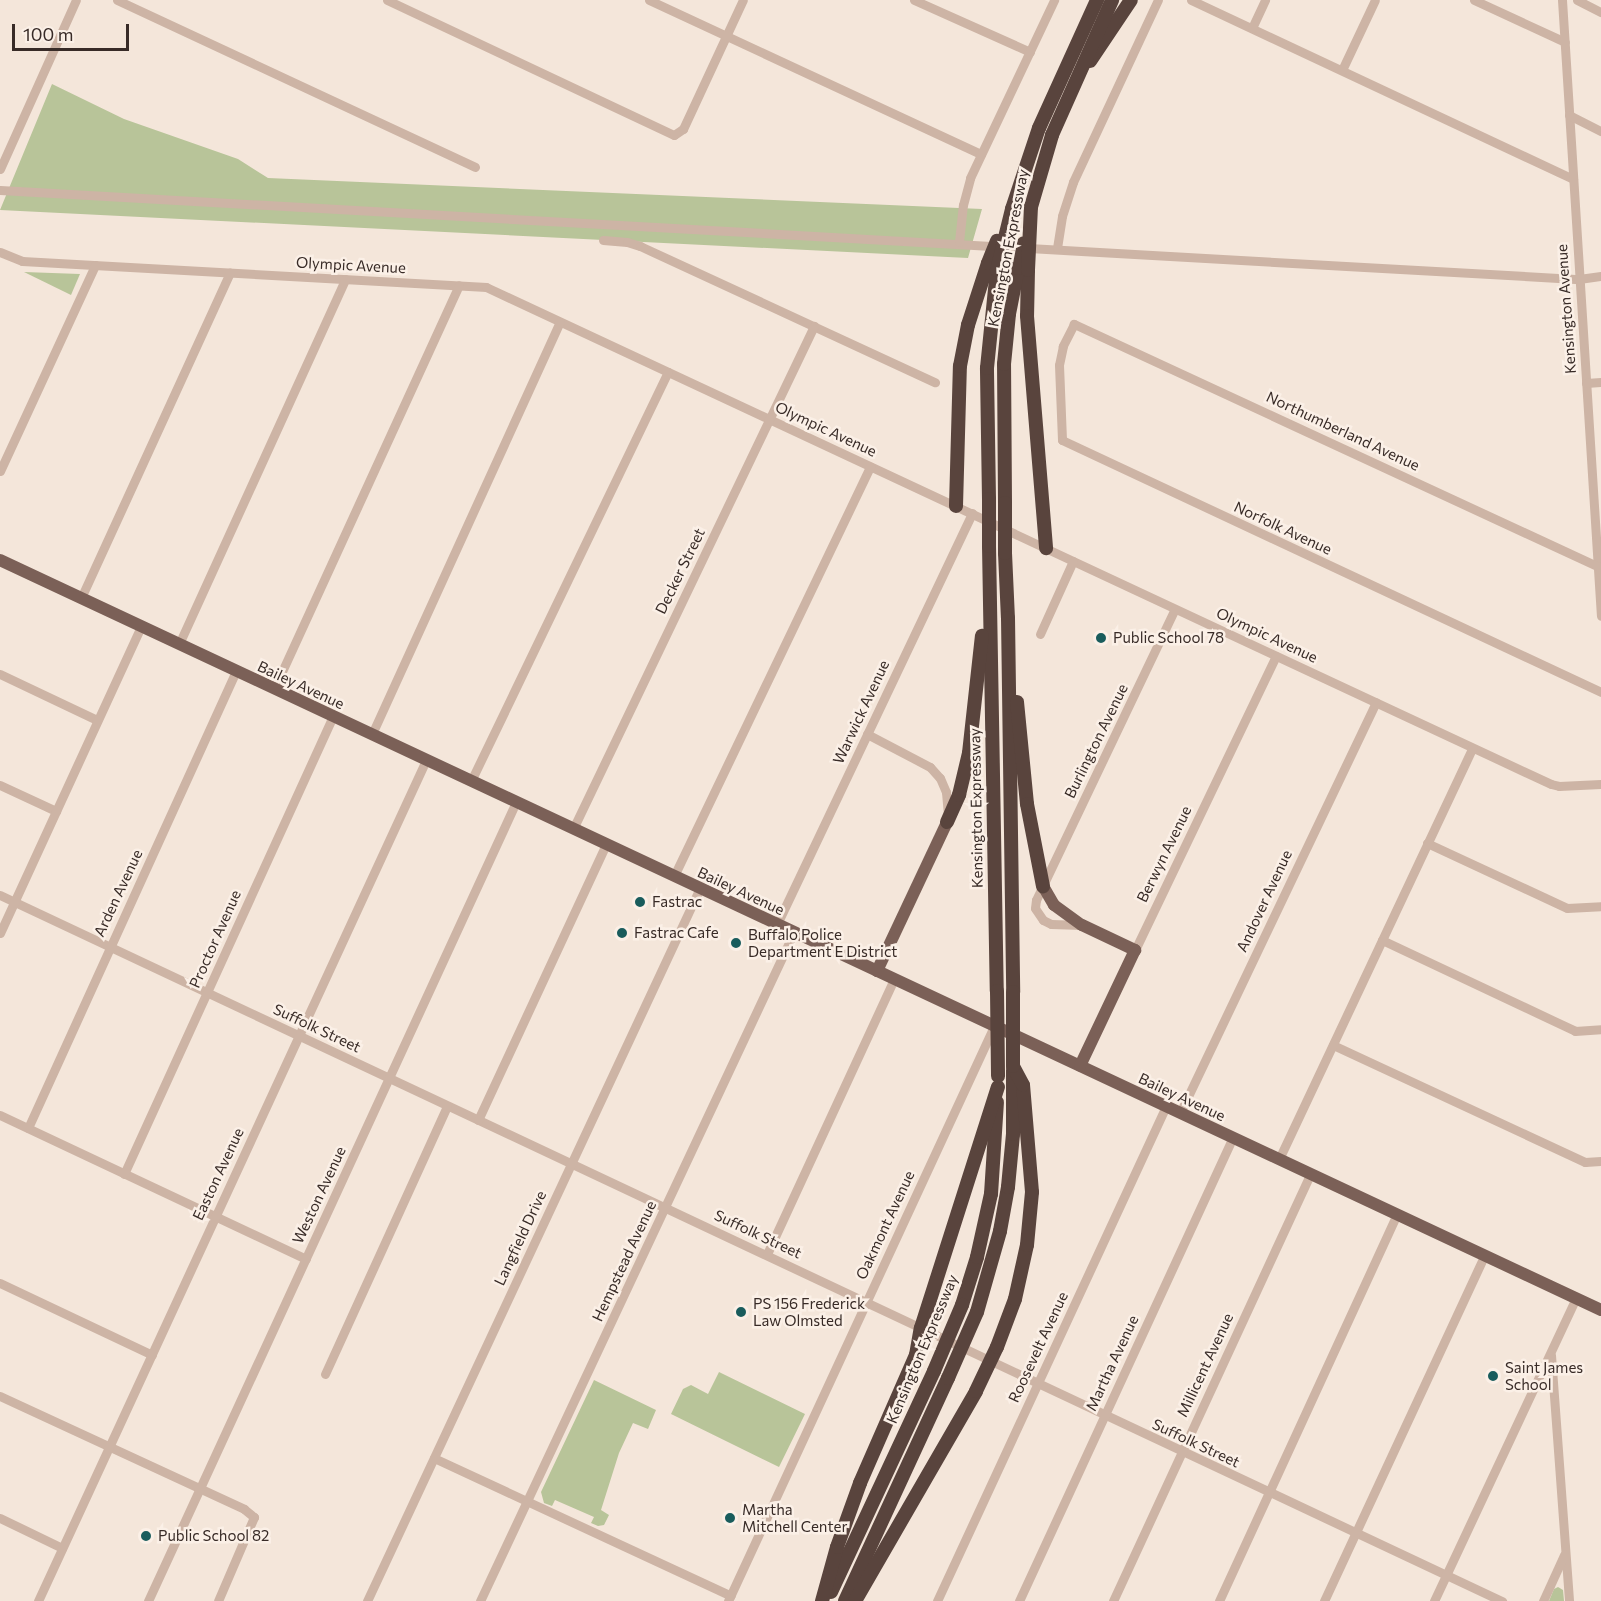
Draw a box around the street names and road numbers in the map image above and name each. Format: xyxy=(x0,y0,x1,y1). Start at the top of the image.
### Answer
street label: Kensington Expressway xyxy=(984,168,1032,328)
street label: Kensington Avenue xyxy=(1552,244,1580,374)
street label: Olympic Avenue xyxy=(296,253,406,277)
street label: Northumberland Avenue xyxy=(1264,388,1422,474)
street label: Olympic Avenue xyxy=(772,398,880,460)
street label: Norfolk Avenue xyxy=(1231,498,1335,558)
street label: Decker Street xyxy=(651,525,709,617)
street label: Olympic Avenue xyxy=(1213,604,1321,666)
street label: Bailey Avenue xyxy=(255,657,347,713)
street label: Warwick Avenue xyxy=(829,657,893,767)
street label: Burlington Avenue xyxy=(1061,681,1131,801)
street label: Kensington Expressway xyxy=(966,728,986,888)
street label: Berwyn Avenue xyxy=(1133,803,1195,905)
street label: Arden Avenue xyxy=(90,847,146,939)
street label: Andover Avenue xyxy=(1232,847,1296,955)
street label: Bailey Avenue xyxy=(695,863,787,919)
street label: Proctor Avenue xyxy=(185,887,245,991)
street label: Suffolk Street xyxy=(270,1000,364,1056)
street label: Bailey Avenue xyxy=(1136,1069,1228,1125)
street label: Easton Avenue xyxy=(189,1125,247,1223)
street label: Weston Avenue xyxy=(289,1143,349,1247)
street label: Oakmont Avenue xyxy=(852,1168,918,1282)
street label: Langfield Drive xyxy=(490,1188,550,1288)
street label: Hempstead Avenue xyxy=(588,1198,660,1324)
street label: Suffolk Street xyxy=(711,1206,805,1262)
street label: Kensington Expressway xyxy=(882,1272,962,1426)
street label: Roosevelt Avenue xyxy=(1004,1289,1072,1405)
street label: Millicent Avenue xyxy=(1173,1310,1237,1420)
street label: Martha Avenue xyxy=(1082,1312,1142,1414)
street label: Suffolk Street xyxy=(1149,1415,1243,1471)

